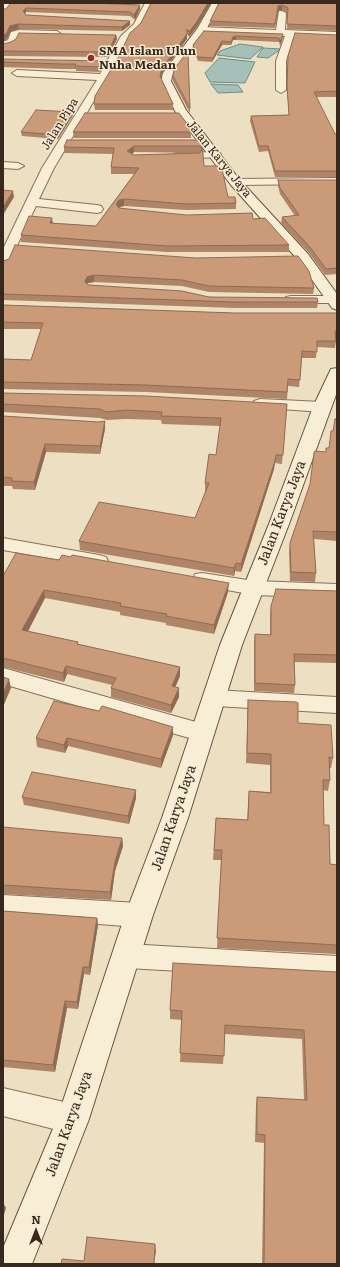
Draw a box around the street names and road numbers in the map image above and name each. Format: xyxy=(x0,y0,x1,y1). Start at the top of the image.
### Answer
street label: Jalan Pipa xyxy=(38,95,82,153)
street label: Jalan Karya Jaya xyxy=(183,118,255,200)
street label: Jalan Karya Jaya xyxy=(254,458,310,568)
street label: Jalan Karya Jaya xyxy=(148,763,200,873)
street label: Jalan Karya Jaya xyxy=(42,1069,96,1179)

